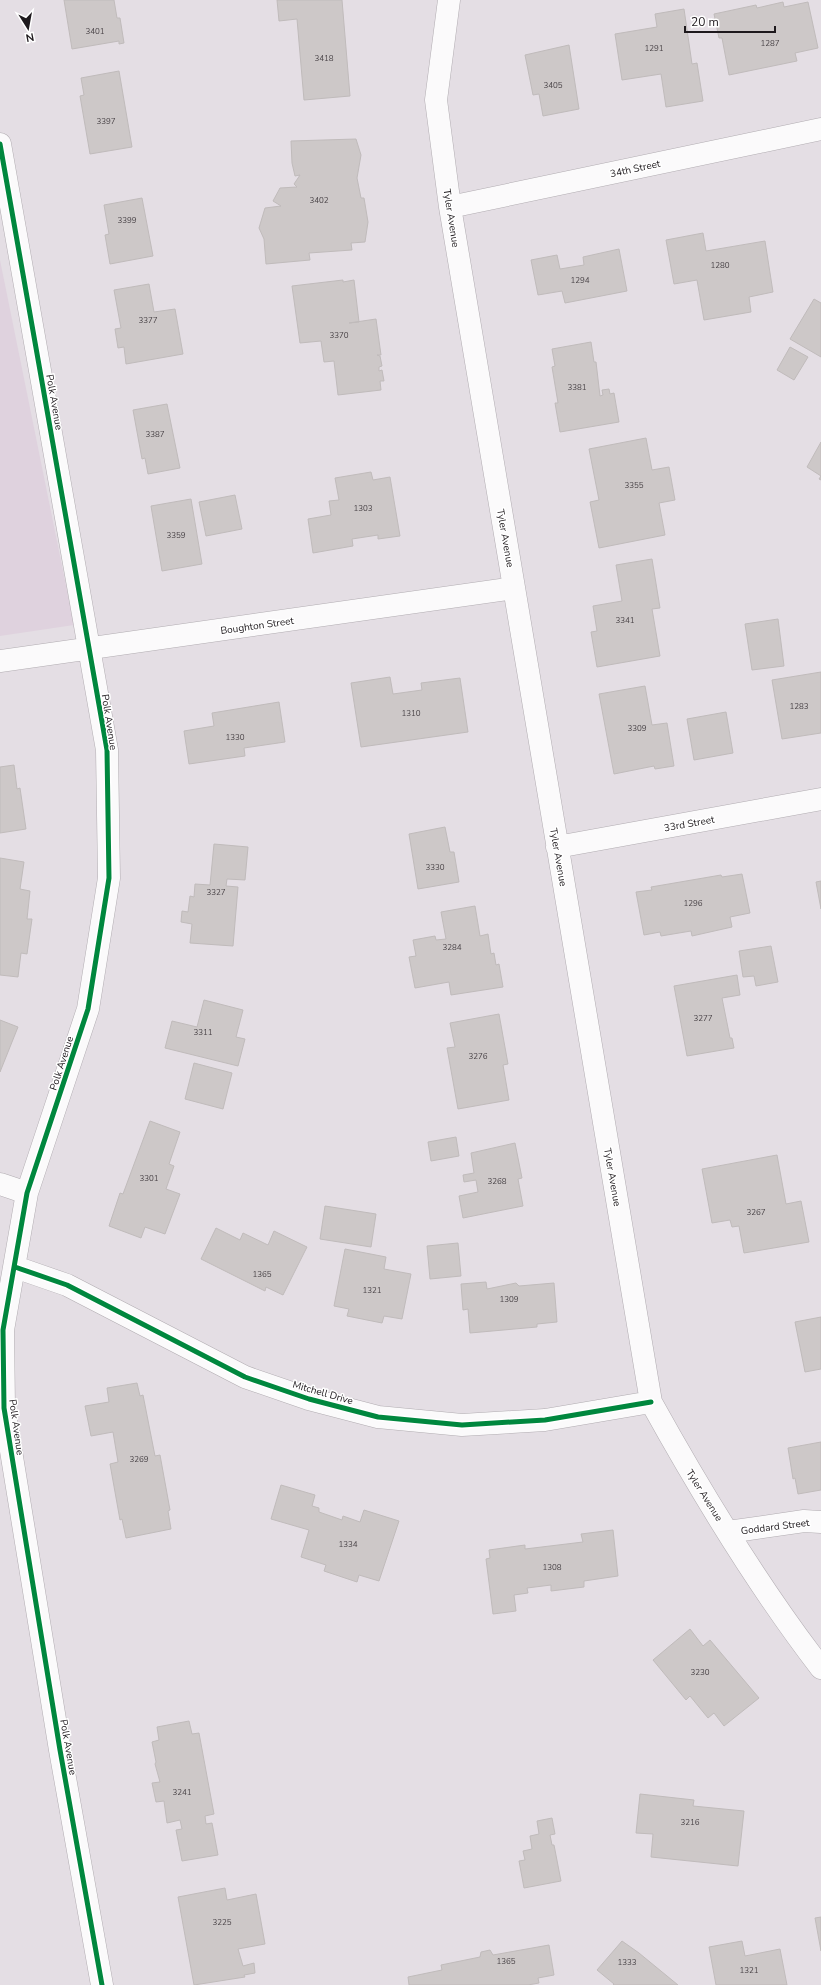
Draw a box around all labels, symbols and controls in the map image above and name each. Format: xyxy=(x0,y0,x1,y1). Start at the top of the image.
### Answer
north arrow xyxy=(8,8,48,48)
scale bar xyxy=(685,8,775,34)
text: 20 m xyxy=(691,14,719,30)
house number: 3401 xyxy=(85,26,105,37)
text: N xyxy=(24,29,35,45)
house number: 1287 xyxy=(760,38,780,49)
house number: 1291 xyxy=(644,43,664,54)
house number: 3418 xyxy=(314,53,334,64)
house number: 3405 xyxy=(543,80,563,91)
house number: 3397 xyxy=(96,116,116,127)
street label: 34th Street xyxy=(609,157,662,181)
street label: Tyler Avenue xyxy=(439,188,463,248)
house number: 3402 xyxy=(309,195,329,206)
house number: 3399 xyxy=(117,215,137,226)
house number: 1280 xyxy=(710,260,730,271)
house number: 1294 xyxy=(570,275,590,286)
house number: 3377 xyxy=(138,315,158,326)
house number: 3370 xyxy=(329,330,349,341)
street label: Polk Avenue xyxy=(42,373,66,431)
house number: 3381 xyxy=(567,382,587,393)
house number: 3387 xyxy=(145,429,165,440)
house number: 3355 xyxy=(624,480,644,491)
house number: 1303 xyxy=(353,503,373,514)
street label: Tyler Avenue xyxy=(493,508,517,568)
house number: 3359 xyxy=(166,530,186,541)
street label: Boughton Street xyxy=(220,614,295,638)
house number: 3341 xyxy=(615,615,635,626)
street label: Polk Avenue xyxy=(98,693,120,751)
house number: 1283 xyxy=(789,701,809,712)
house number: 1310 xyxy=(401,708,421,719)
house number: 3309 xyxy=(627,723,647,734)
house number: 1330 xyxy=(225,732,245,743)
street label: 33rd Street xyxy=(663,813,716,835)
street label: Tyler Avenue xyxy=(546,827,570,887)
house number: 3330 xyxy=(425,862,445,873)
house number: 3327 xyxy=(206,887,226,898)
house number: 1296 xyxy=(683,898,703,909)
house number: 3284 xyxy=(442,942,462,953)
house number: 3277 xyxy=(693,1013,713,1024)
house number: 3311 xyxy=(193,1027,213,1038)
street label: Polk Avenue xyxy=(47,1034,77,1092)
house number: 3276 xyxy=(468,1051,488,1062)
street label: Tyler Avenue xyxy=(600,1147,624,1207)
house number: 3301 xyxy=(139,1173,159,1184)
house number: 3268 xyxy=(487,1176,507,1187)
house number: 3267 xyxy=(746,1207,766,1218)
house number: 1365 xyxy=(252,1269,272,1280)
house number: 1321 xyxy=(362,1285,382,1296)
house number: 1309 xyxy=(499,1294,519,1305)
street label: Mitchell Drive xyxy=(291,1378,355,1408)
street label: Polk Avenue xyxy=(5,1398,27,1456)
house number: 3269 xyxy=(129,1454,149,1465)
street label: Tyler Avenue xyxy=(683,1467,726,1524)
street label: Goddard Street xyxy=(740,1516,811,1538)
house number: 1334 xyxy=(338,1539,358,1550)
house number: 1308 xyxy=(542,1562,562,1573)
house number: 3230 xyxy=(690,1667,710,1678)
street label: Polk Avenue xyxy=(56,1718,80,1776)
house number: 3241 xyxy=(172,1787,192,1798)
house number: 3216 xyxy=(680,1817,700,1828)
house number: 3225 xyxy=(212,1917,232,1928)
house number: 1365 xyxy=(496,1956,516,1967)
house number: 1333 xyxy=(617,1957,637,1968)
house number: 1321 xyxy=(739,1965,759,1976)

